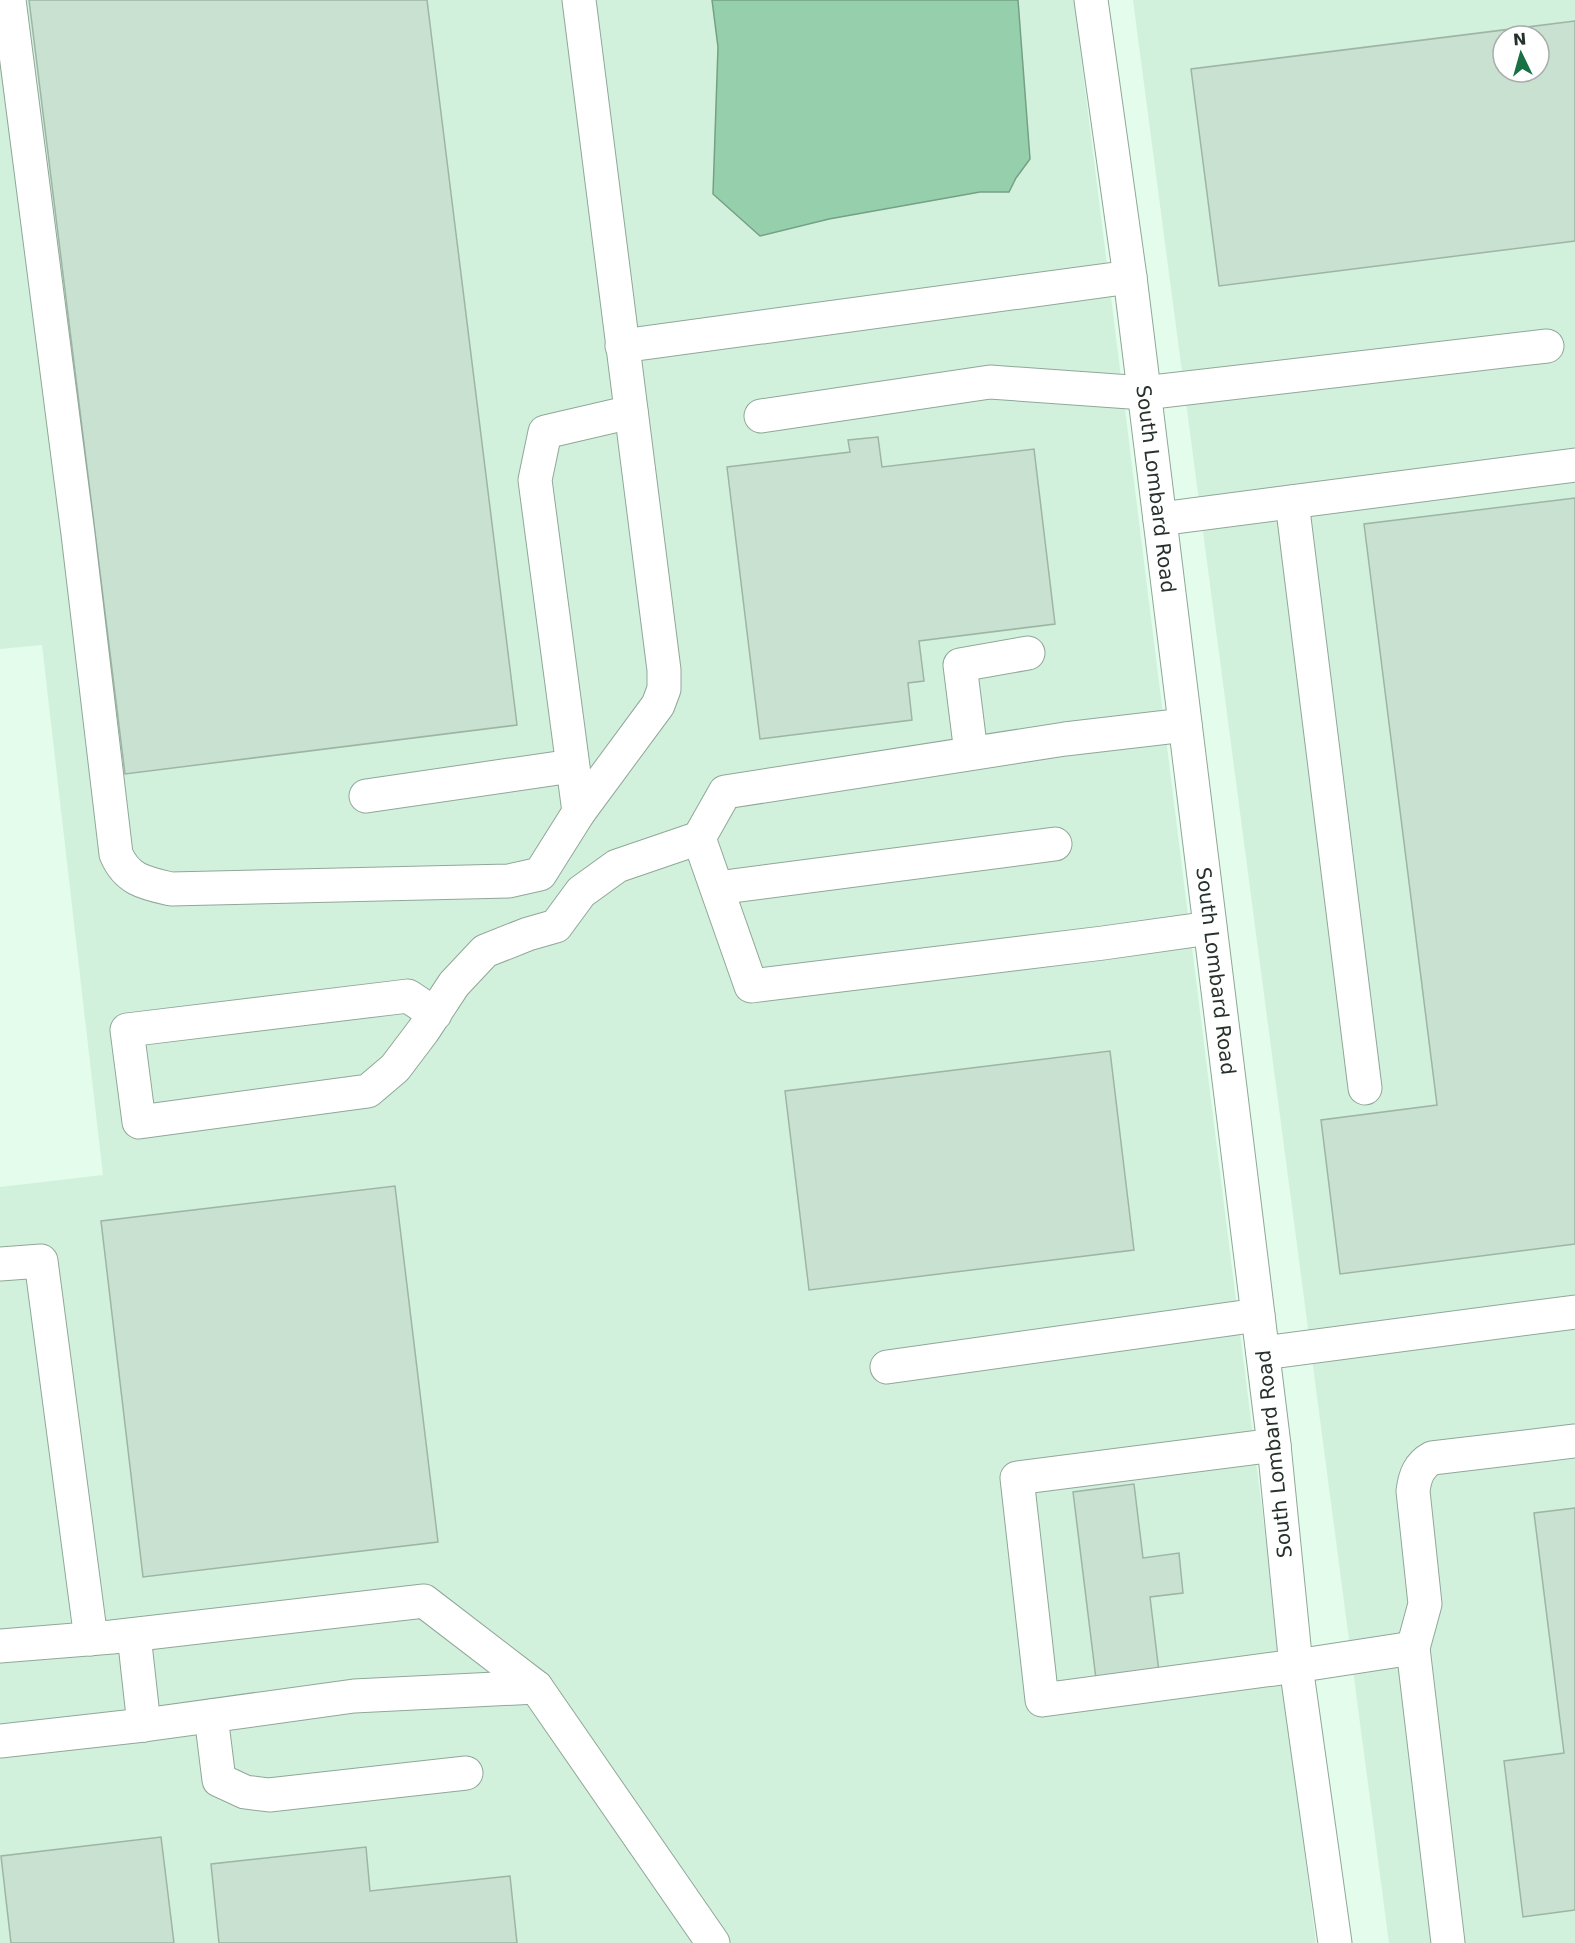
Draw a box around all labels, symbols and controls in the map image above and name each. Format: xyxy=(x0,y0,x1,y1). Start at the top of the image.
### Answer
north arrow xyxy=(1491,24,1551,84)
text: N xyxy=(1512,30,1527,50)
street label: South Lombard Road xyxy=(1131,384,1181,594)
street label: South Lombard Road xyxy=(1191,866,1241,1076)
street label: South Lombard Road xyxy=(1251,1349,1297,1559)

